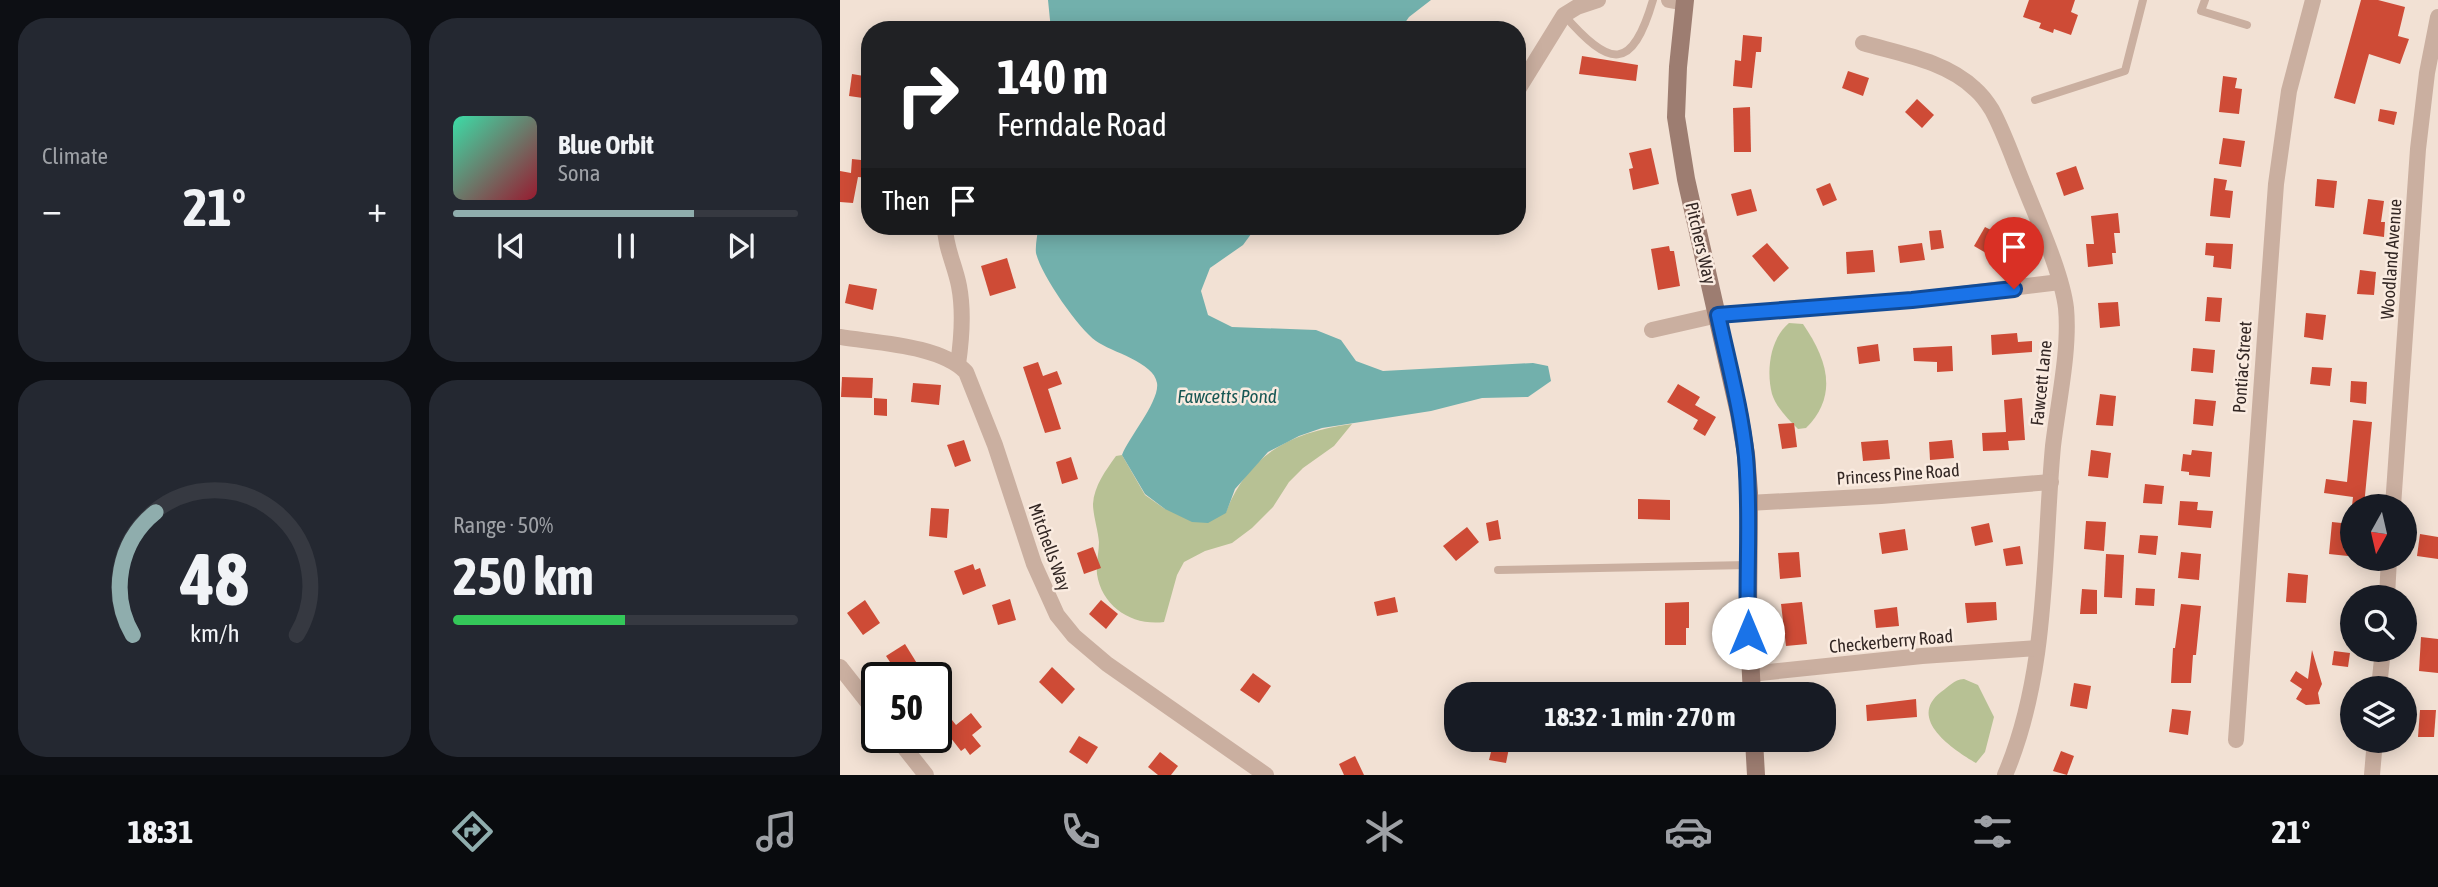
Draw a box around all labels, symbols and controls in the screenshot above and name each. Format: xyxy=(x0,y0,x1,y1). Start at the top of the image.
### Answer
text: 140 m xyxy=(997,48,1108,104)
icon: right xyxy=(882,49,973,140)
text: Ferndale Road xyxy=(997,106,1167,143)
text: Blue Orbit xyxy=(558,130,654,160)
text: Climate xyxy=(42,143,108,169)
text: Sona xyxy=(558,160,600,186)
text: 21° xyxy=(183,177,246,237)
icon: arrive xyxy=(944,182,982,220)
text: Then xyxy=(882,186,930,216)
text: − xyxy=(42,187,62,230)
text: + xyxy=(367,187,387,230)
street label: Woodland Avenue xyxy=(2376,198,2406,320)
street label: Pitchers Way xyxy=(1681,200,1721,286)
pin xyxy=(1984,217,2044,289)
icon: previous xyxy=(492,227,530,265)
icon: pause xyxy=(607,227,645,265)
icon: next xyxy=(722,227,760,265)
icon: arrive xyxy=(1995,228,2033,266)
street label: Pontiac Street xyxy=(2228,320,2256,414)
street label: Fawcett Lane xyxy=(2026,339,2056,427)
water label: Fawcetts Pond xyxy=(1177,385,1277,407)
street label: Princess Pine Road xyxy=(1836,459,1960,489)
north arrow xyxy=(2340,494,2417,570)
map controls xyxy=(2340,494,2417,753)
street label: Mitchells Way xyxy=(1024,500,1076,594)
text: Range · 50% xyxy=(453,512,553,538)
text: 48 xyxy=(179,537,249,620)
text: 250 km xyxy=(453,546,594,606)
button: search xyxy=(2340,585,2417,662)
position arrow xyxy=(1711,596,1785,670)
text: km/h xyxy=(190,618,239,646)
street label: Checkerberry Road xyxy=(1828,625,1954,657)
speed limit sign: 50 xyxy=(861,662,952,753)
button: layers xyxy=(2340,676,2417,753)
text: 18:32 · 1 min · 270 m xyxy=(1545,702,1735,732)
icon: directions xyxy=(448,807,497,856)
icon: music xyxy=(752,807,801,856)
icon: phone xyxy=(1056,807,1105,856)
icon: climate xyxy=(1360,807,1409,856)
icon: car xyxy=(1664,807,1713,856)
icon: filters xyxy=(1968,807,2017,856)
text: 18:31 xyxy=(127,813,193,850)
text: 21° xyxy=(2272,813,2310,850)

